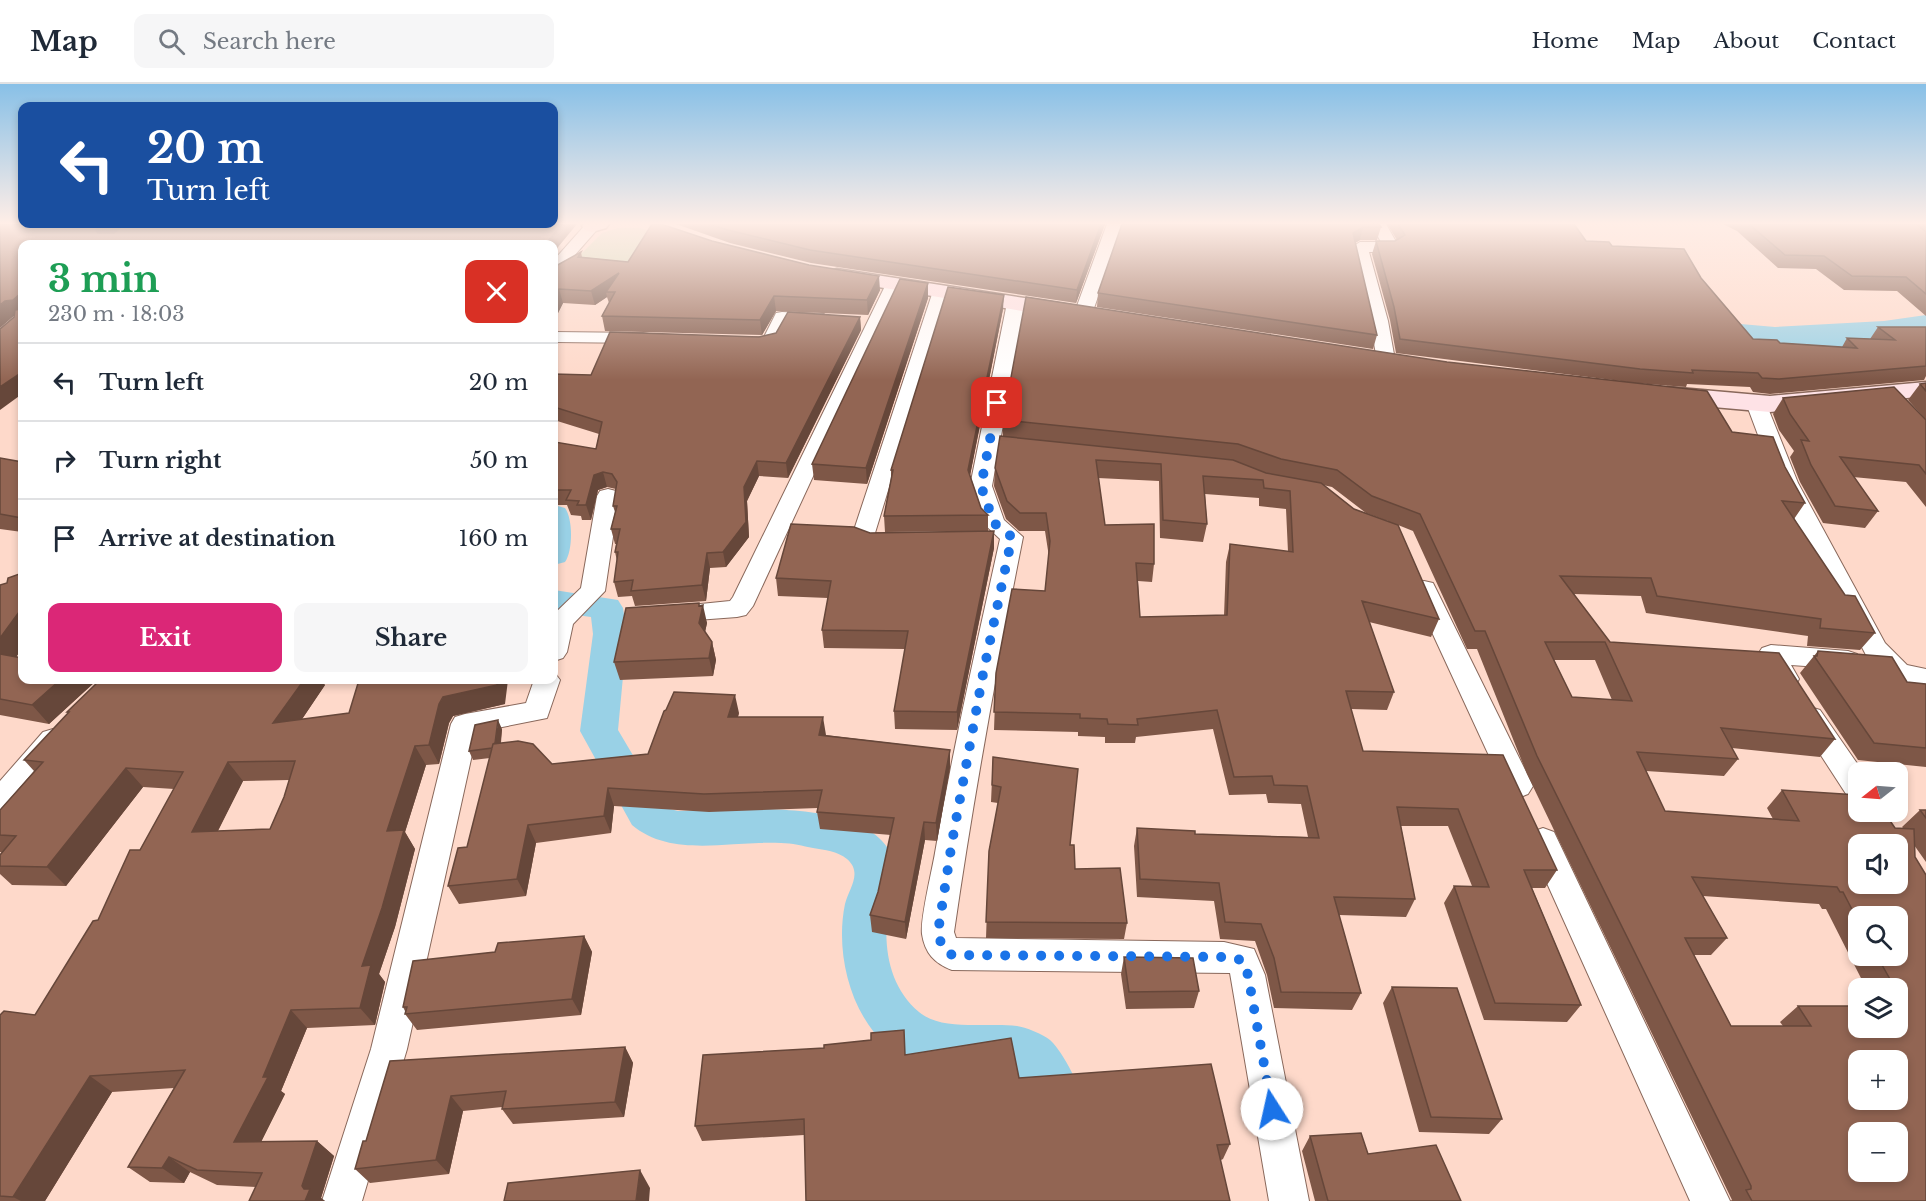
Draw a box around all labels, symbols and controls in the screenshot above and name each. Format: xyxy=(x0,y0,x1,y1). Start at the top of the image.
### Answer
search box xyxy=(134,14,554,68)
text: Map xyxy=(30,24,98,59)
icon: search xyxy=(155,25,188,58)
text: Search here xyxy=(203,28,336,55)
text: Home xyxy=(1532,28,1599,54)
text: Map xyxy=(1632,28,1680,54)
text: About xyxy=(1713,28,1779,54)
text: Contact xyxy=(1812,28,1896,54)
text: 20 m xyxy=(147,122,264,174)
icon: left xyxy=(48,126,126,204)
text: Turn left xyxy=(147,174,270,207)
text: 3 min xyxy=(48,257,160,302)
button: close xyxy=(465,260,528,323)
text: 230 m · 18:03 xyxy=(48,302,185,326)
icon: left xyxy=(48,366,81,399)
text: Turn left xyxy=(99,369,204,396)
text: 20 m xyxy=(469,369,528,396)
pin xyxy=(971,377,1022,428)
icon: arrive xyxy=(980,386,1013,419)
icon: right xyxy=(48,444,81,477)
text: Turn right xyxy=(99,447,221,474)
text: 50 m xyxy=(470,447,528,474)
icon: arrive xyxy=(48,522,81,555)
text: Arrive at destination xyxy=(99,525,336,552)
text: 160 m xyxy=(458,525,528,552)
button: Exit xyxy=(48,603,282,672)
button: Share xyxy=(294,603,528,672)
north arrow xyxy=(1848,762,1908,822)
map controls xyxy=(1848,762,1908,1182)
button: sound xyxy=(1848,834,1908,894)
button: search xyxy=(1848,906,1908,966)
button: layers xyxy=(1848,978,1908,1038)
button: + xyxy=(1848,1050,1908,1110)
position arrow xyxy=(1240,1077,1304,1141)
button: − xyxy=(1848,1122,1908,1182)

